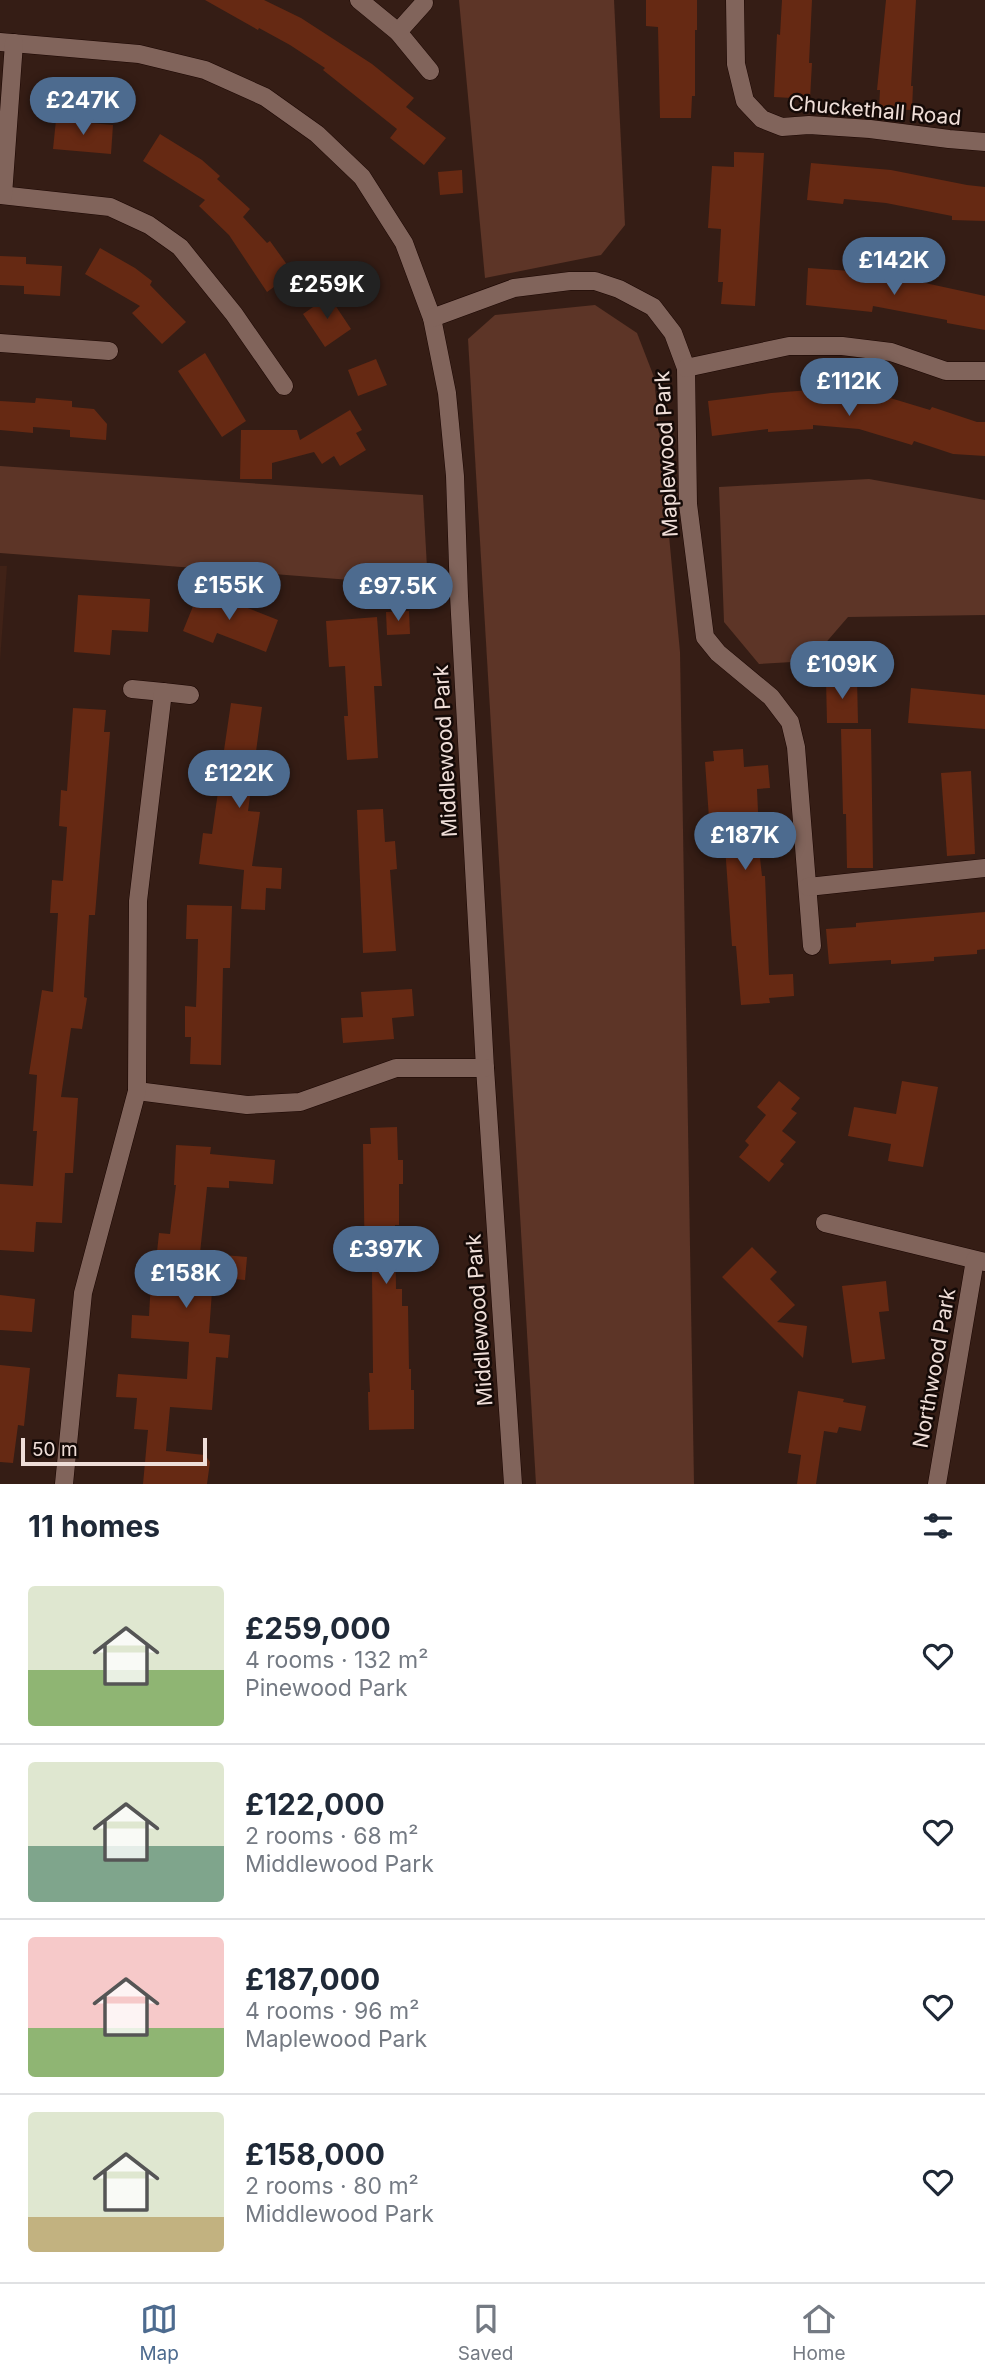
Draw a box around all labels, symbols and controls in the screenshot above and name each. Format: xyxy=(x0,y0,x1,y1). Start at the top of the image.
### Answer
pin: £247K xyxy=(34,78,132,137)
text: £247K xyxy=(46,86,120,114)
street label: Chuckethall Road xyxy=(788,90,962,130)
pin: £142K xyxy=(845,238,943,297)
text: £142K xyxy=(858,246,930,274)
pin: £259K xyxy=(278,262,376,321)
text: £259K xyxy=(289,270,365,298)
pin: £112K xyxy=(800,358,898,418)
text: £112K xyxy=(816,367,882,395)
street label: Maplewood Park xyxy=(649,370,683,538)
pin: £155K xyxy=(180,562,278,622)
pin: £97.5K xyxy=(341,564,455,623)
text: £155K xyxy=(194,571,264,599)
text: £97.5K xyxy=(359,572,437,600)
pin: £109K xyxy=(793,642,891,701)
text: £109K xyxy=(806,650,878,678)
street label: Middlewood Park xyxy=(428,664,462,838)
pin: £122K xyxy=(190,750,288,810)
text: £122K xyxy=(204,759,274,787)
pin: £187K xyxy=(696,812,794,872)
text: £187K xyxy=(710,821,780,849)
pin: £397K xyxy=(337,1226,435,1286)
street label: Middlewood Park xyxy=(460,1233,497,1407)
text: £397K xyxy=(349,1235,423,1263)
pin: £158K xyxy=(137,1250,235,1310)
text: £158K xyxy=(151,1259,221,1287)
street label: Northwood Park xyxy=(908,1286,960,1450)
scale bar xyxy=(21,1435,206,1467)
text: 50 m xyxy=(32,1438,78,1461)
icon: filters xyxy=(919,1507,957,1545)
text: 11 homes xyxy=(28,1508,160,1544)
text: £259,000 xyxy=(245,1610,391,1646)
icon: home xyxy=(84,1614,168,1698)
icon: heart xyxy=(919,1637,957,1675)
text: 4 rooms · 132 m² xyxy=(245,1646,428,1674)
text: Pinewood Park xyxy=(245,1674,408,1702)
text: £122,000 xyxy=(245,1786,385,1822)
icon: home xyxy=(84,1790,168,1874)
icon: heart xyxy=(919,1813,957,1851)
text: 2 rooms · 68 m² xyxy=(245,1822,418,1850)
text: Middlewood Park xyxy=(245,1850,434,1878)
text: £187,000 xyxy=(245,1961,380,1997)
icon: home xyxy=(84,1965,168,2049)
icon: heart xyxy=(919,1988,957,2026)
text: 4 rooms · 96 m² xyxy=(245,1997,419,2025)
text: Maplewood Park xyxy=(245,2025,427,2053)
text: £158,000 xyxy=(245,2136,385,2172)
icon: home xyxy=(84,2140,168,2224)
icon: heart xyxy=(919,2163,957,2201)
text: 2 rooms · 80 m² xyxy=(245,2172,419,2200)
text: Middlewood Park xyxy=(245,2200,434,2228)
tab: Map xyxy=(139,2300,179,2365)
tab: Saved xyxy=(458,2300,513,2365)
tab: Home xyxy=(792,2300,846,2365)

